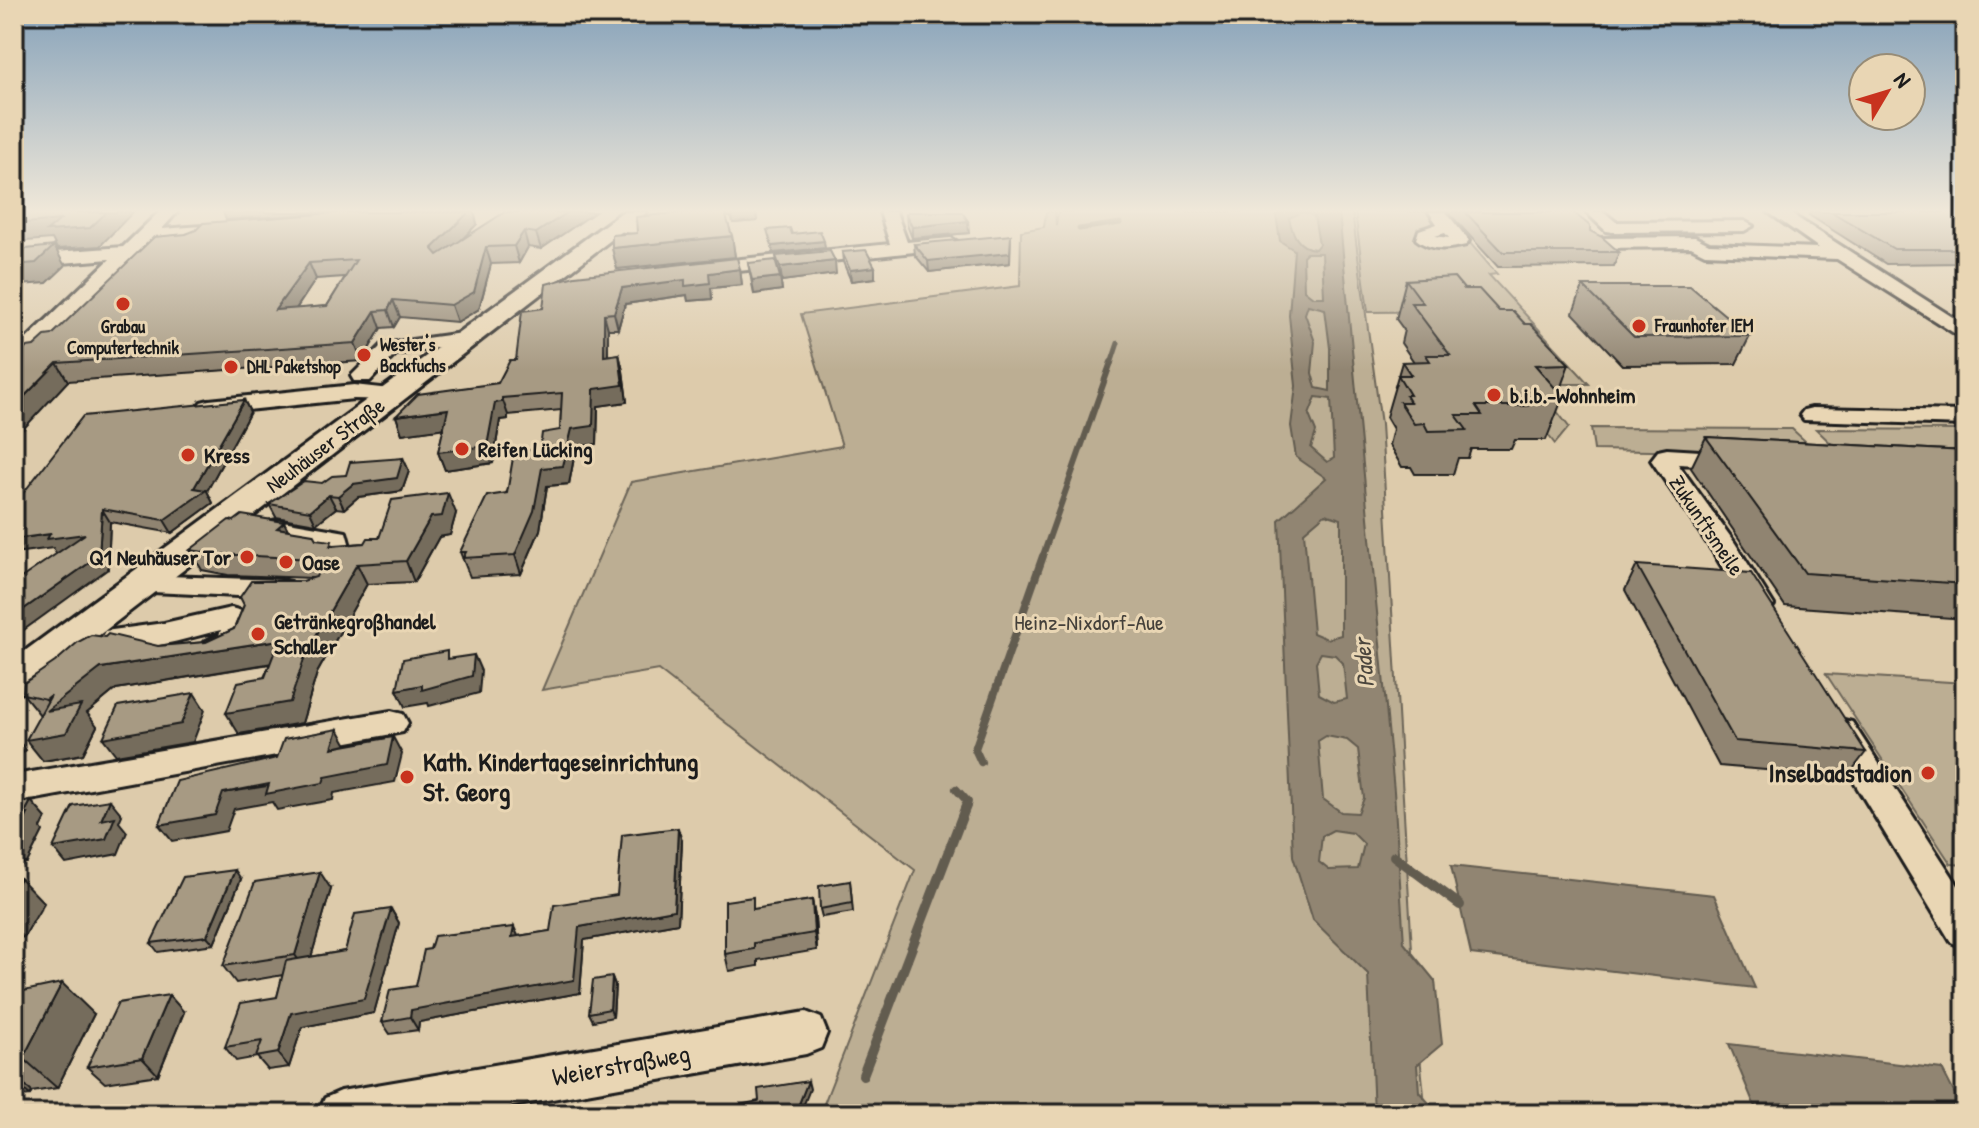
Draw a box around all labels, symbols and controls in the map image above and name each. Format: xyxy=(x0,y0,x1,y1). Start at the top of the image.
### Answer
north arrow xyxy=(1847,52,1927,132)
text: N xyxy=(1887,66,1918,94)
marker: Grabau Computertechnik xyxy=(114,295,132,313)
place label: Fraunhofer IEM xyxy=(1654,313,1754,338)
place label: Grabau Computertechnik xyxy=(67,314,180,361)
marker: Fraunhofer IEM xyxy=(1630,317,1648,335)
place label: Wester's Backfuchs xyxy=(380,332,446,378)
marker: Wester's Backfuchs xyxy=(355,346,373,364)
place label: DHL Paketshop xyxy=(247,354,341,380)
marker: DHL Paketshop xyxy=(222,358,240,376)
place label: b.i.b.-Wohnheim xyxy=(1510,380,1636,410)
marker: b.i.b.-Wohnheim xyxy=(1485,386,1503,404)
street label: Neuhäuser Straße xyxy=(259,390,391,500)
place label: Reifen Lücking xyxy=(478,434,593,465)
place label: Kress xyxy=(204,440,250,470)
marker: Reifen Lücking xyxy=(453,440,471,458)
marker: Kress xyxy=(179,446,197,464)
street label: Zukunftsmeile xyxy=(1662,469,1752,581)
place label: Q1 Neuhäuser Tor xyxy=(89,542,232,572)
place label: Oase xyxy=(302,547,340,577)
marker: Q1 Neuhäuser Tor xyxy=(238,548,256,566)
marker: Oase xyxy=(277,553,295,571)
place label: Getränkegroßhandel Schaller xyxy=(274,606,437,661)
park label: Heinz-Nixdorf-Aue xyxy=(1014,607,1164,637)
marker: Getränkegroßhandel Schaller xyxy=(249,625,267,643)
water label: Pader xyxy=(1345,634,1381,689)
place label: Kath. Kindertageseinrichtung St. Georg xyxy=(423,744,699,810)
place label: Inselbadstadion xyxy=(1768,755,1912,790)
marker: Inselbadstadion xyxy=(1919,764,1937,782)
marker: Kath. Kindertageseinrichtung St. Georg xyxy=(398,768,416,786)
street label: Weierstraßweg xyxy=(549,1035,693,1094)

